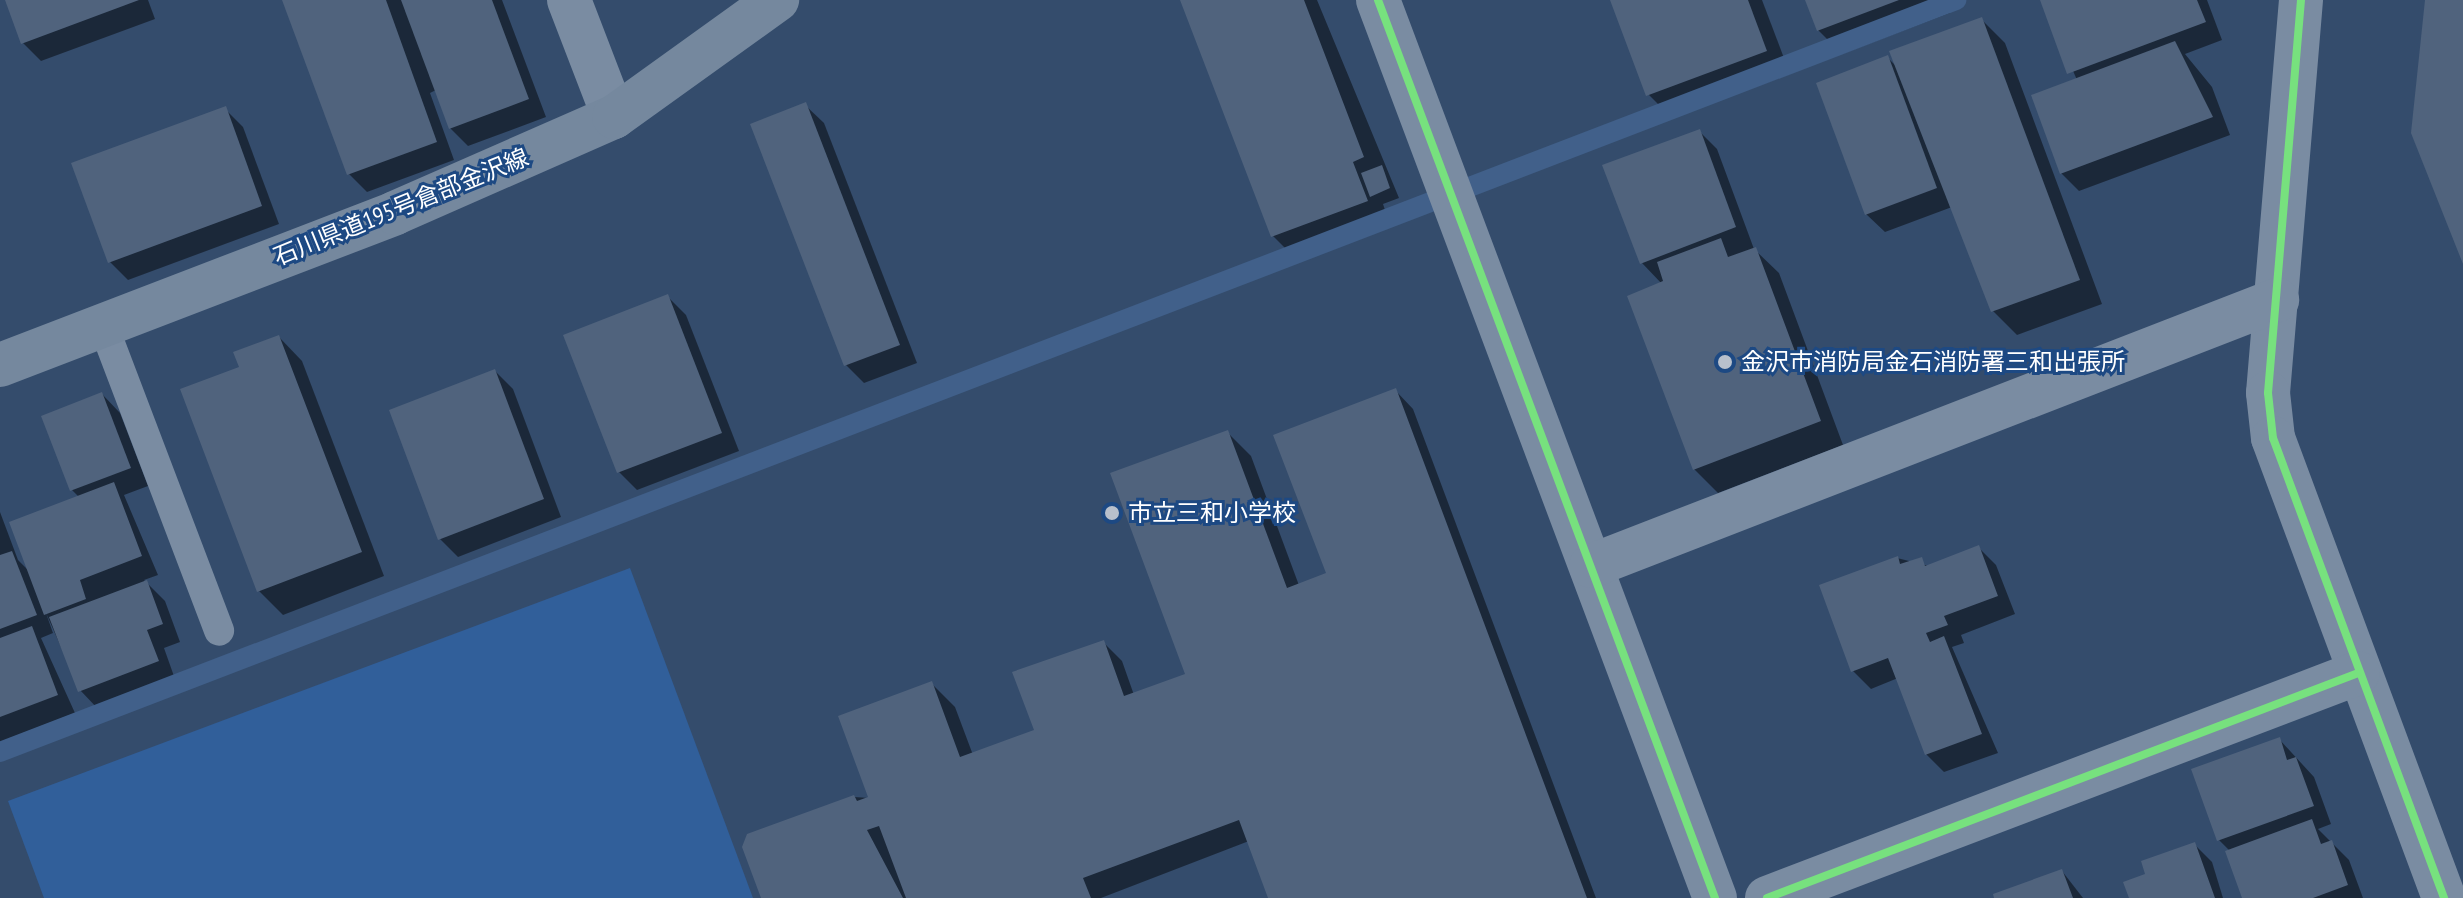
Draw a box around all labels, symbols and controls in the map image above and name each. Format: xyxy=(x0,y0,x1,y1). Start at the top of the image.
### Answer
street label: 石川県道195号倉部金沢線 xyxy=(269,143,533,271)
place label: 金沢市消防局金石消防署三和出張所 xyxy=(1741,348,2125,376)
marker: 金沢市消防局金石消防署三和出張所 xyxy=(1716,353,1734,371)
place label: 市立三和小学校 xyxy=(1128,499,1296,527)
marker: 市立三和小学校 xyxy=(1103,504,1121,522)

